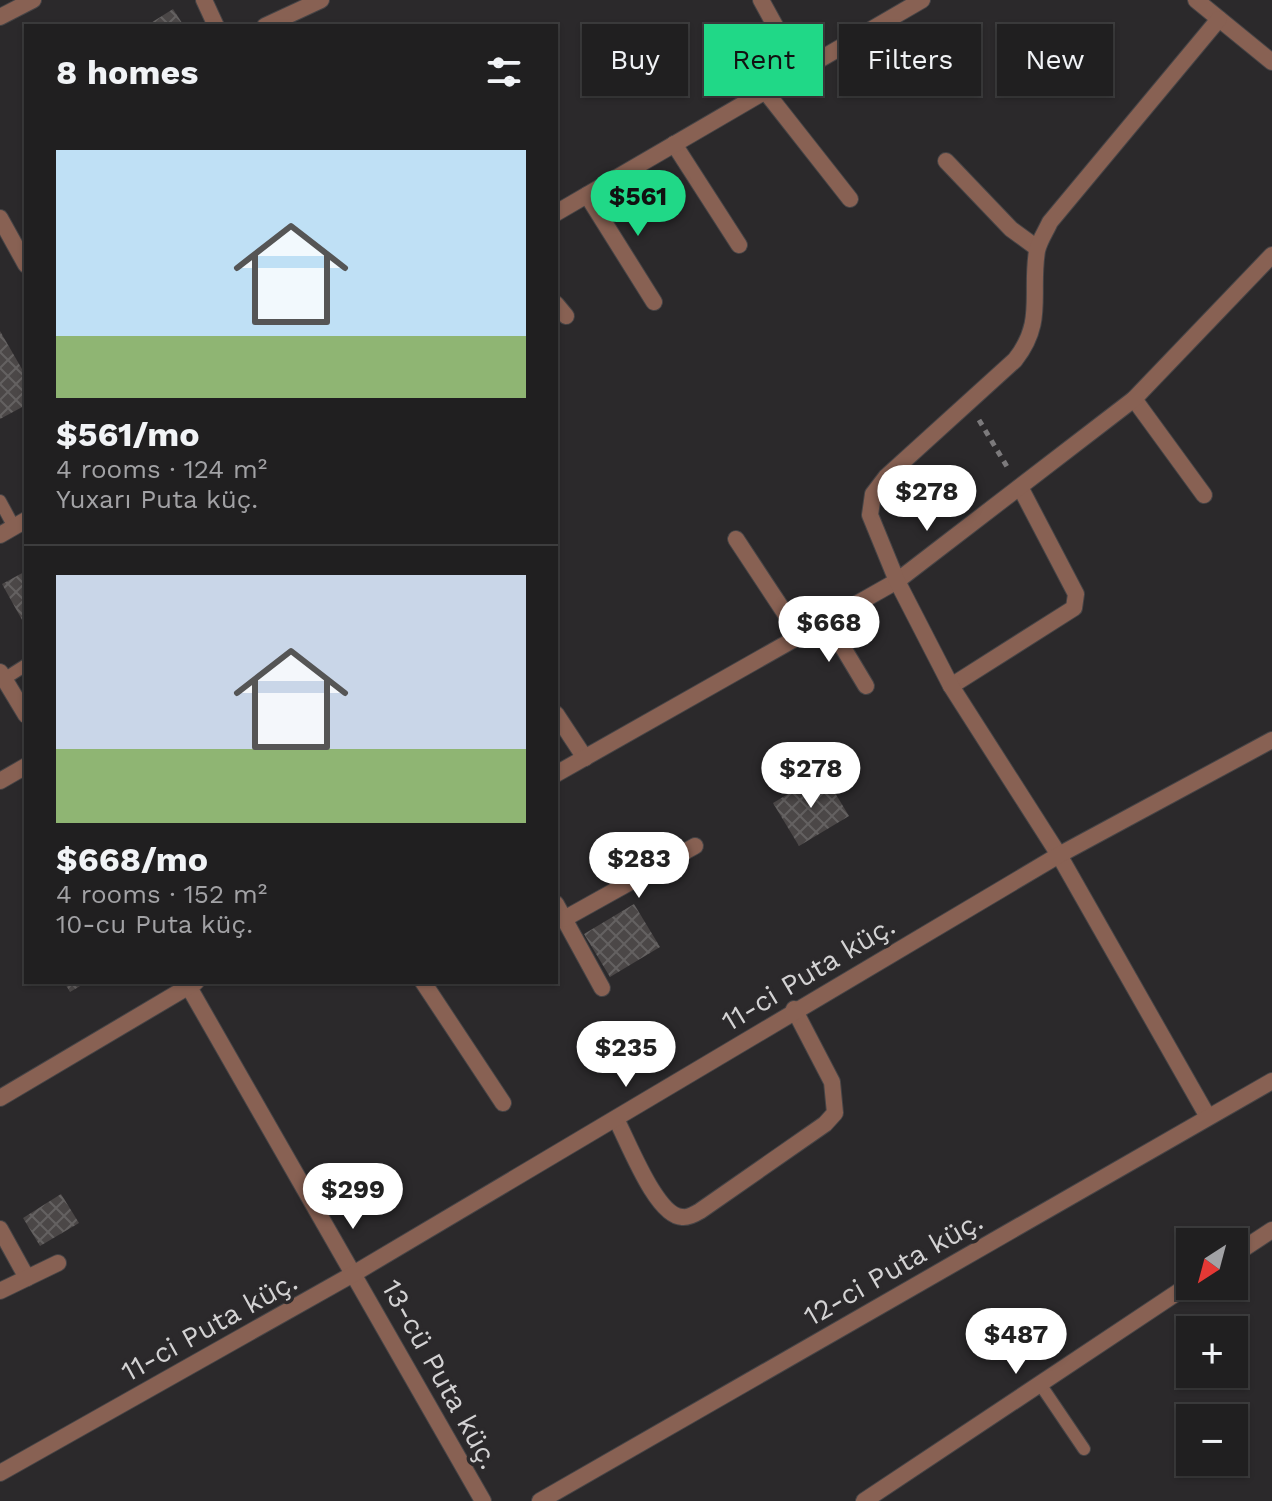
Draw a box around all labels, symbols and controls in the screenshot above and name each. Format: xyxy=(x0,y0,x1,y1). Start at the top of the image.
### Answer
chip: Buy xyxy=(582,24,688,96)
chip: Rent xyxy=(704,24,823,96)
chip: Filters xyxy=(839,24,981,96)
chip: New xyxy=(997,24,1113,96)
icon: filters xyxy=(482,50,526,94)
text: 8 homes xyxy=(56,52,198,92)
pin: $561 xyxy=(591,170,685,238)
text: $561 xyxy=(609,181,667,211)
icon: home xyxy=(219,202,363,346)
text: $561/mo xyxy=(56,414,200,454)
text: 4 rooms · 124 m² xyxy=(56,454,267,484)
pin: $278 xyxy=(880,465,974,533)
text: $278 xyxy=(895,476,959,506)
text: Yuxarı Puta küç. xyxy=(56,484,258,514)
pin: $668 xyxy=(782,596,876,664)
text: $668 xyxy=(796,607,862,637)
icon: home xyxy=(219,627,363,771)
pin: $278 xyxy=(764,742,858,810)
text: $278 xyxy=(779,753,843,783)
pin: $283 xyxy=(592,832,686,900)
text: $668/mo xyxy=(56,839,208,879)
text: $283 xyxy=(607,843,671,873)
text: 4 rooms · 152 m² xyxy=(56,879,267,909)
text: 10-cu Puta küç. xyxy=(56,909,253,939)
street label: 11-ci Puta küç. xyxy=(716,909,901,1038)
pin: $235 xyxy=(579,1021,673,1089)
text: $235 xyxy=(595,1032,657,1062)
pin: $299 xyxy=(306,1163,400,1231)
text: $299 xyxy=(321,1174,385,1204)
street label: 12-ci Puta küç. xyxy=(798,1204,988,1333)
north arrow xyxy=(1176,1228,1248,1300)
map controls xyxy=(1176,1228,1248,1476)
street label: 11-ci Puta küç. xyxy=(116,1265,303,1388)
street label: 13-cü Puta küç. xyxy=(375,1274,506,1475)
pin: $487 xyxy=(969,1308,1063,1376)
button: + xyxy=(1176,1316,1248,1388)
text: $487 xyxy=(984,1319,1048,1349)
button: − xyxy=(1176,1404,1248,1476)

